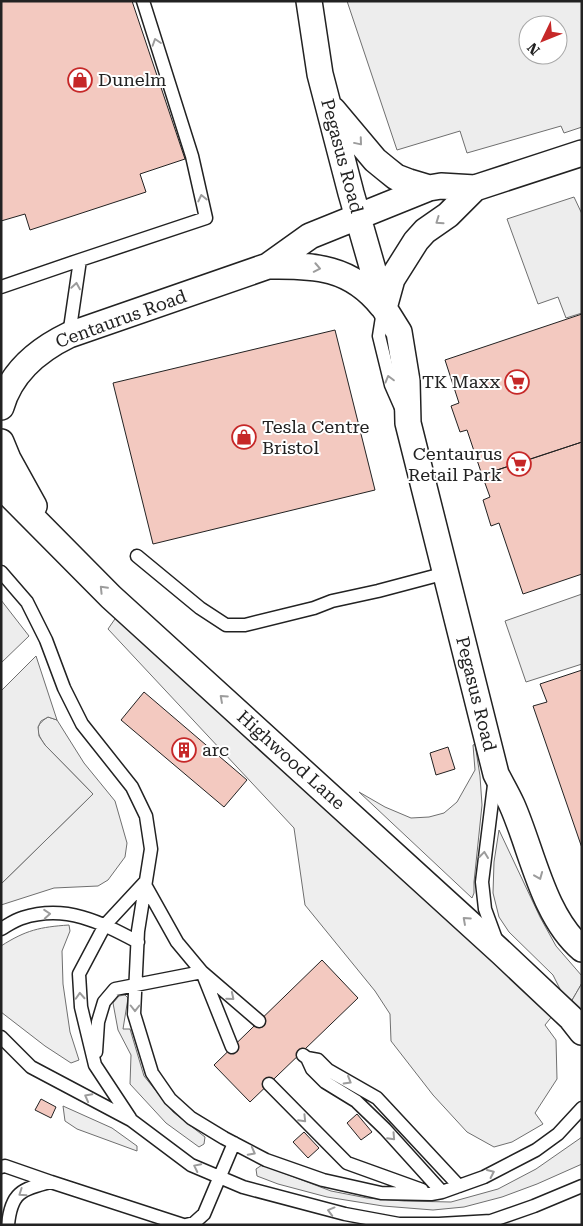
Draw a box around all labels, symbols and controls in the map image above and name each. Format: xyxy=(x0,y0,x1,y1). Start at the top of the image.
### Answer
north arrow xyxy=(518,15,568,65)
one-way arrow xyxy=(152,38,162,47)
text: N xyxy=(524,39,543,58)
shop icon: Dunelm xyxy=(67,67,93,93)
place label: Dunelm xyxy=(98,69,166,90)
street label: Pegasus Road xyxy=(317,96,368,216)
one-way arrow xyxy=(354,136,363,145)
one-way arrow xyxy=(197,193,208,202)
one-way arrow xyxy=(435,215,445,224)
one-way arrow xyxy=(312,262,321,272)
one-way arrow xyxy=(71,282,81,291)
street label: Centaurus Road xyxy=(52,285,190,352)
supermarket icon: TK Maxx xyxy=(504,369,530,395)
place label: TK Maxx xyxy=(422,371,501,392)
one-way arrow xyxy=(385,375,395,383)
place label: Tesla Centre Bristol xyxy=(262,416,370,458)
shop icon: Tesla Centre Bristol xyxy=(231,424,257,450)
place label: Centaurus Retail Park xyxy=(408,443,502,485)
supermarket icon: Centaurus Retail Park xyxy=(506,451,532,477)
one-way arrow xyxy=(100,585,109,594)
street label: Pegasus Road xyxy=(452,634,501,754)
one-way arrow xyxy=(220,695,229,704)
street label: Highwood Lane xyxy=(233,706,350,814)
building icon: arc xyxy=(171,737,197,763)
place label: arc xyxy=(202,739,229,760)
one-way arrow xyxy=(478,851,489,859)
one-way arrow xyxy=(533,871,543,880)
one-way arrow xyxy=(43,909,51,920)
one-way arrow xyxy=(462,917,471,926)
one-way arrow xyxy=(225,991,234,1000)
one-way arrow xyxy=(74,992,85,1000)
one-way arrow xyxy=(130,1004,140,1012)
one-way arrow xyxy=(343,1075,352,1085)
one-way arrow xyxy=(84,1093,93,1103)
one-way arrow xyxy=(298,1113,307,1122)
one-way arrow xyxy=(386,1132,395,1141)
one-way arrow xyxy=(246,1146,255,1156)
one-way arrow xyxy=(193,1163,202,1174)
one-way arrow xyxy=(486,1169,495,1180)
one-way arrow xyxy=(19,1187,28,1196)
one-way arrow xyxy=(327,1206,336,1216)

